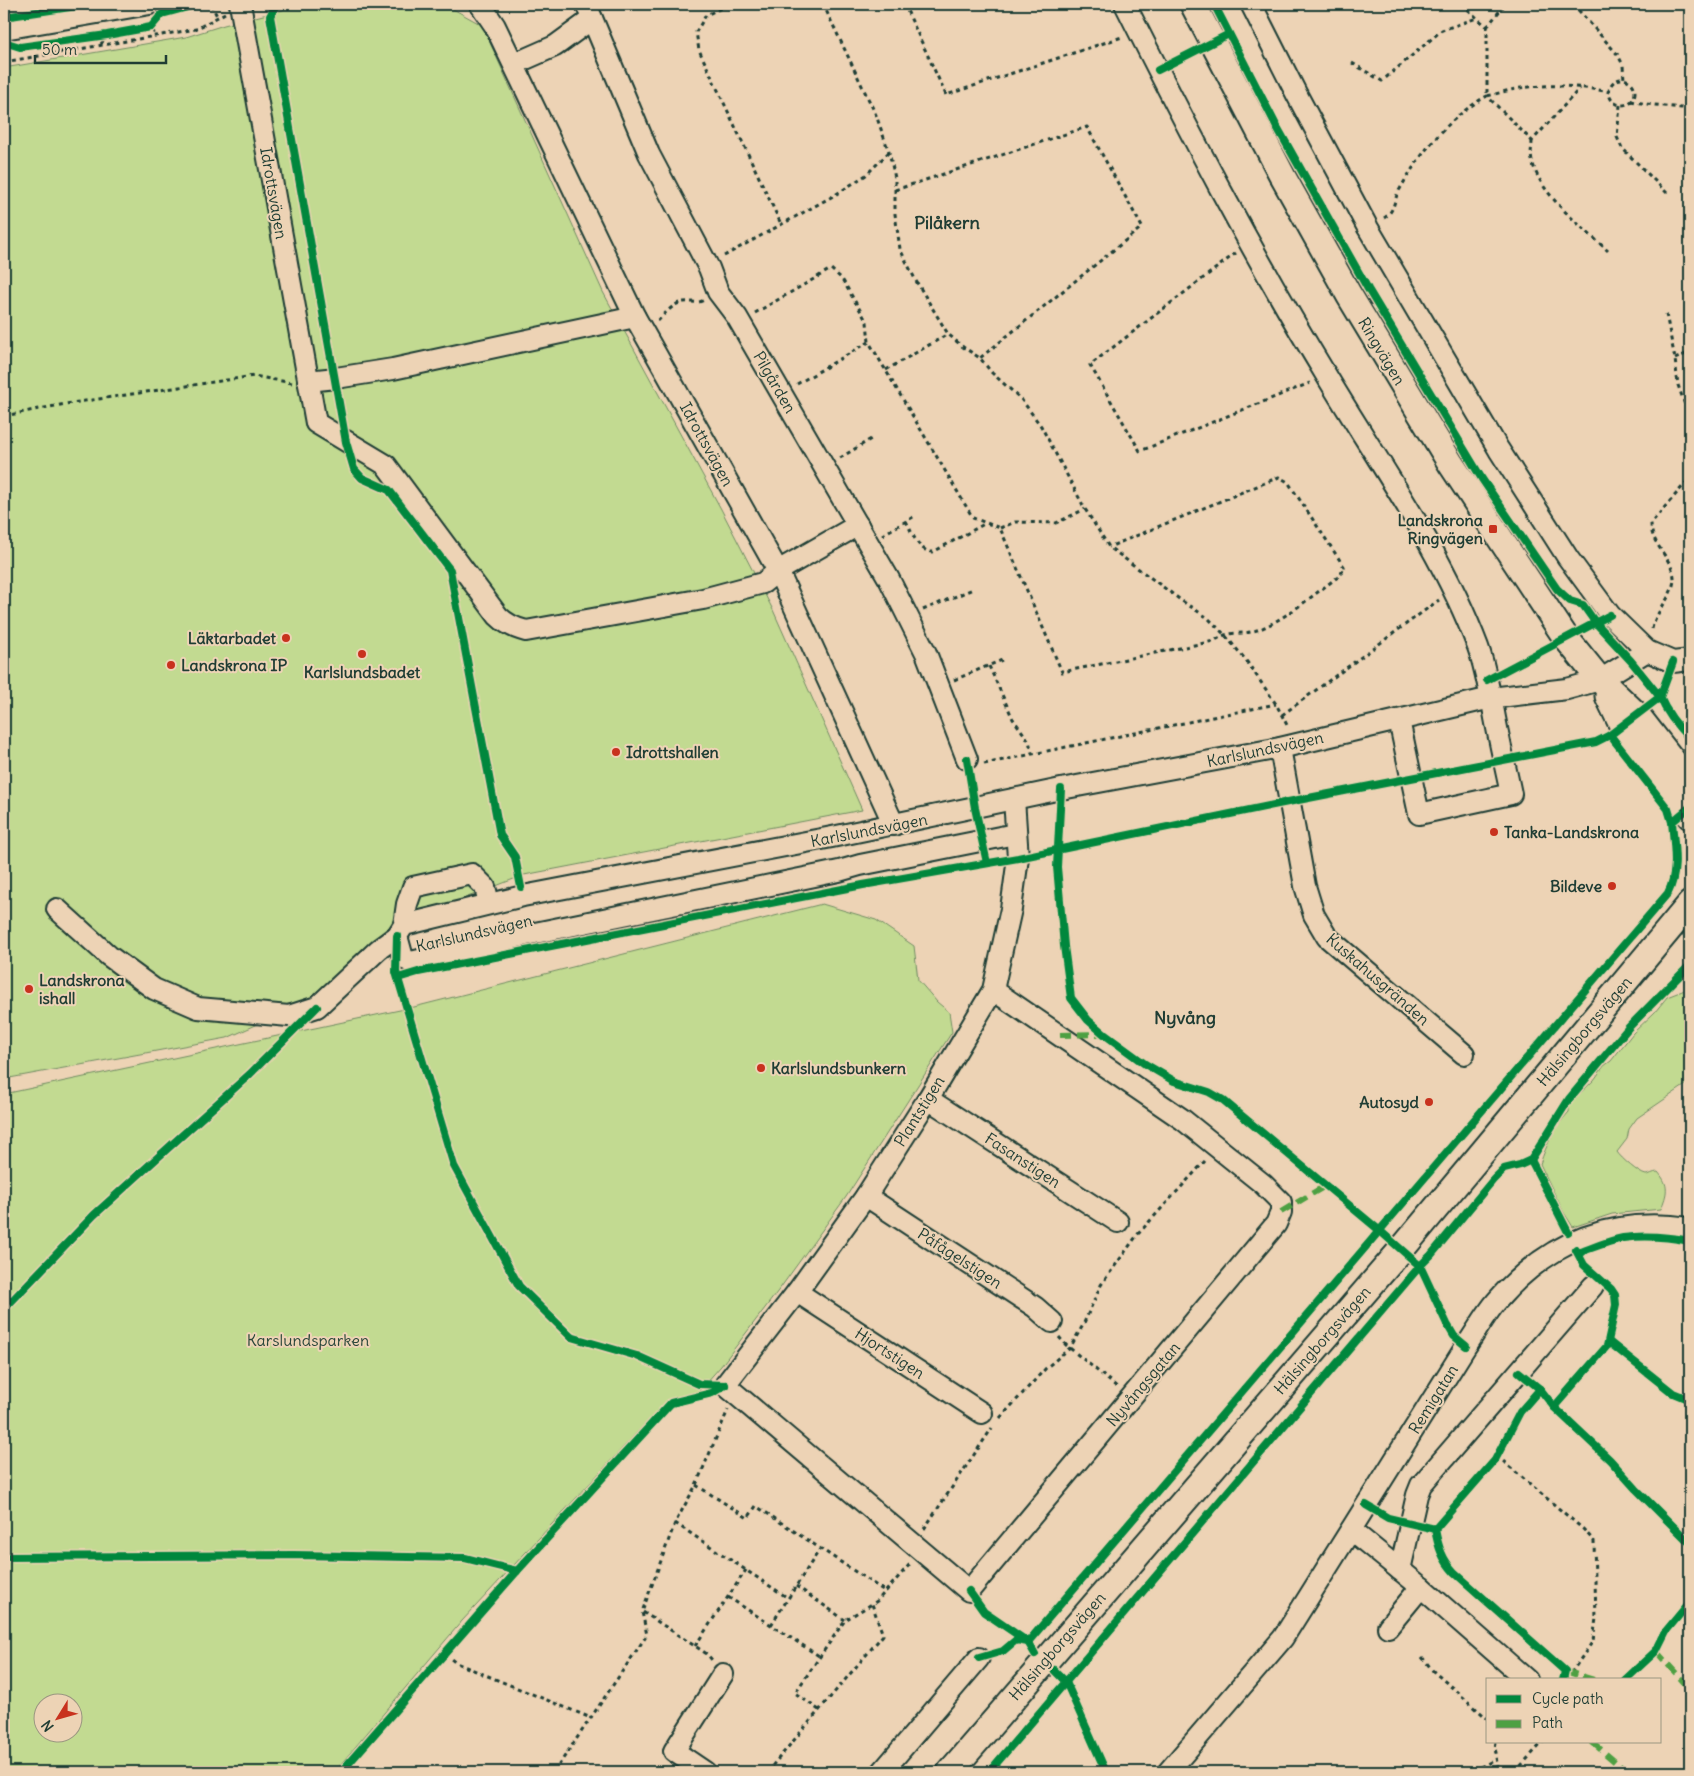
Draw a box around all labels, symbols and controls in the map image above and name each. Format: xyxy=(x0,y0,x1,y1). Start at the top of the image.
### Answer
scale bar xyxy=(35,32,166,64)
text: 50 m xyxy=(42,40,77,59)
street label: Idrottsvägen xyxy=(256,145,292,241)
district label: Pilåkern xyxy=(914,211,980,234)
street label: Ringvägen xyxy=(1354,313,1410,389)
street label: Pilgården xyxy=(749,347,801,417)
street label: Idrottsvägen xyxy=(676,398,738,490)
place label: Landskrona Ringvägen xyxy=(1397,510,1483,549)
marker: Landskrona Ringvägen xyxy=(1487,523,1499,535)
place label: Läktarbadet xyxy=(188,628,277,648)
marker: Läktarbadet xyxy=(280,632,292,644)
marker: Karlslundsbadet xyxy=(356,648,368,660)
place label: Landskrona IP xyxy=(181,655,287,675)
marker: Landskrona IP xyxy=(165,659,177,671)
place label: Karlslundsbadet xyxy=(304,662,421,682)
street label: Karlslundsvägen xyxy=(1205,727,1325,771)
place label: Idrottshallen xyxy=(626,742,719,762)
marker: Idrottshallen xyxy=(610,746,622,758)
street label: Karlslundsvägen xyxy=(809,809,929,851)
place label: Tanka-Landskrona xyxy=(1504,822,1639,842)
marker: Tanka-Landskrona xyxy=(1488,826,1500,838)
place label: Bildeve xyxy=(1550,876,1602,896)
marker: Bildeve xyxy=(1606,880,1618,892)
street label: Karlslundsvägen xyxy=(414,910,534,956)
street label: Kuskahusgränden xyxy=(1322,929,1434,1029)
place label: Landskrona ishall xyxy=(39,970,125,1008)
street label: Hälsingborgsvägen xyxy=(1532,972,1636,1090)
marker: Landskrona ishall xyxy=(23,983,35,995)
district label: Nyvång xyxy=(1154,1006,1216,1029)
place label: Karlslundsbunkern xyxy=(771,1058,906,1078)
marker: Karlslundsbunkern xyxy=(755,1062,767,1074)
street label: Plantstigen xyxy=(889,1072,949,1150)
place label: Autosyd xyxy=(1359,1092,1420,1113)
marker: Autosyd xyxy=(1423,1096,1435,1108)
street label: Fasanstigen xyxy=(981,1128,1065,1192)
street label: Påfågelstigen xyxy=(914,1223,1006,1293)
street label: Hälsingborgsvägen xyxy=(1269,1282,1375,1398)
street label: Hjortstigen xyxy=(851,1323,929,1383)
park label: Karslundsparken xyxy=(247,1330,369,1350)
street label: Nyvångsgatan xyxy=(1102,1338,1184,1430)
street label: Remigatan xyxy=(1404,1361,1462,1437)
street label: Hälsingborgsvägen xyxy=(1004,1588,1110,1704)
legend xyxy=(1486,1678,1662,1744)
text: Cycle path xyxy=(1532,1689,1604,1708)
north arrow xyxy=(32,1694,82,1744)
text: Path xyxy=(1532,1713,1563,1732)
text: N xyxy=(38,1717,58,1735)

